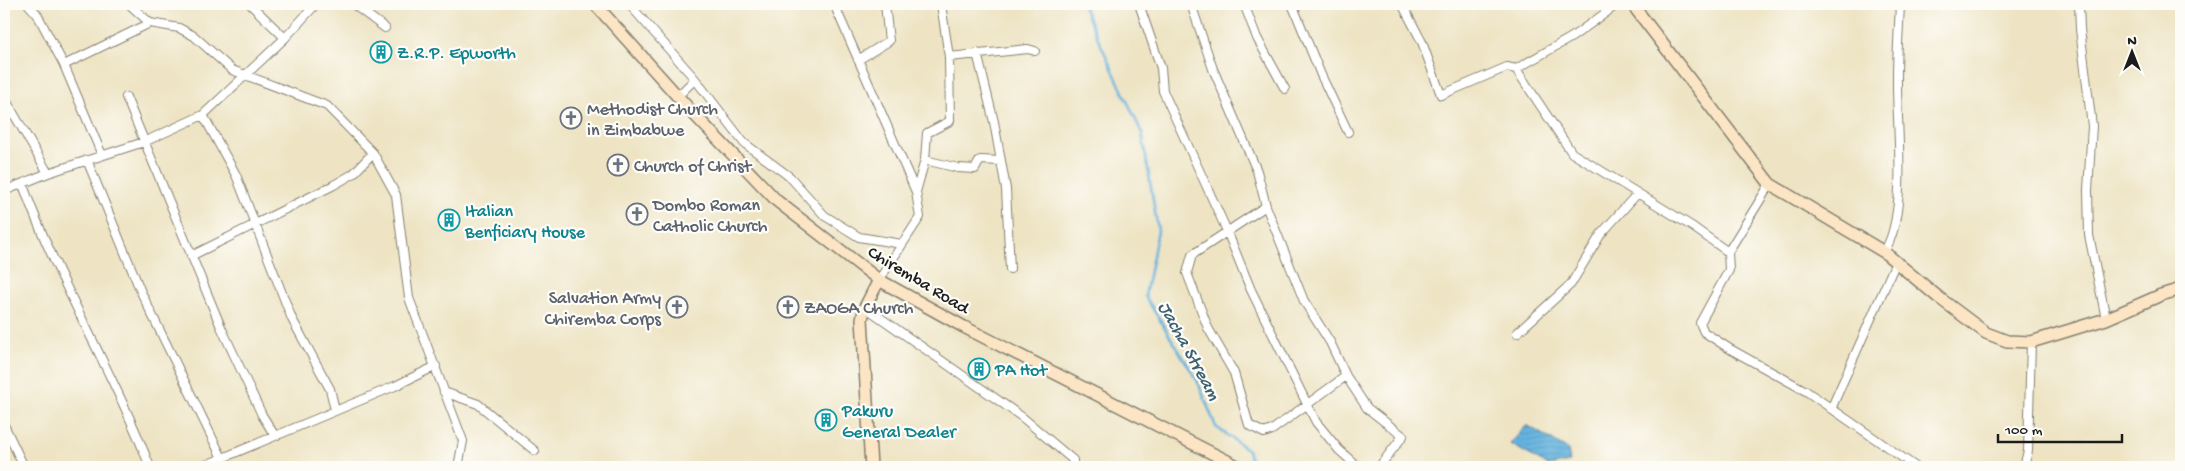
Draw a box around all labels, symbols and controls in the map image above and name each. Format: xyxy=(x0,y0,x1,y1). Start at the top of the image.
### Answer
north arrow xyxy=(2108,28,2158,78)
text: N xyxy=(2127,33,2137,50)
building icon: Z.R.P. Epworth xyxy=(369,40,393,64)
place label: Z.R.P. Epworth xyxy=(397,44,516,65)
place label: Methodist Church in Zimbabwe xyxy=(587,100,718,142)
church icon: Methodist Church in Zimbabwe xyxy=(559,106,583,130)
church icon: Church of Christ xyxy=(606,153,630,177)
place label: Church of Christ xyxy=(634,157,753,178)
place label: Dombo Roman Catholic Church xyxy=(652,196,768,238)
place label: Italian Benficiary House xyxy=(464,202,586,244)
church icon: Dombo Roman Catholic Church xyxy=(625,202,649,226)
building icon: Italian Benficiary House xyxy=(437,208,461,232)
street label: Chiremba Road xyxy=(863,243,974,320)
place label: Salvation Army Chiremba Corps xyxy=(545,289,662,331)
church icon: Salvation Army Chiremba Corps xyxy=(665,295,689,319)
church icon: ZAOGA Church xyxy=(776,295,800,319)
water label: Jacha Stream xyxy=(1151,298,1225,406)
place label: ZAOGA Church xyxy=(804,299,914,320)
building icon: PA Hot xyxy=(967,357,991,381)
place label: PA Hot xyxy=(994,361,1048,382)
place label: Pakuru General Dealer xyxy=(841,402,957,444)
building icon: Pakuru General Dealer xyxy=(814,408,838,432)
scale bar xyxy=(1998,411,2121,443)
text: 100 m xyxy=(2004,422,2043,440)

